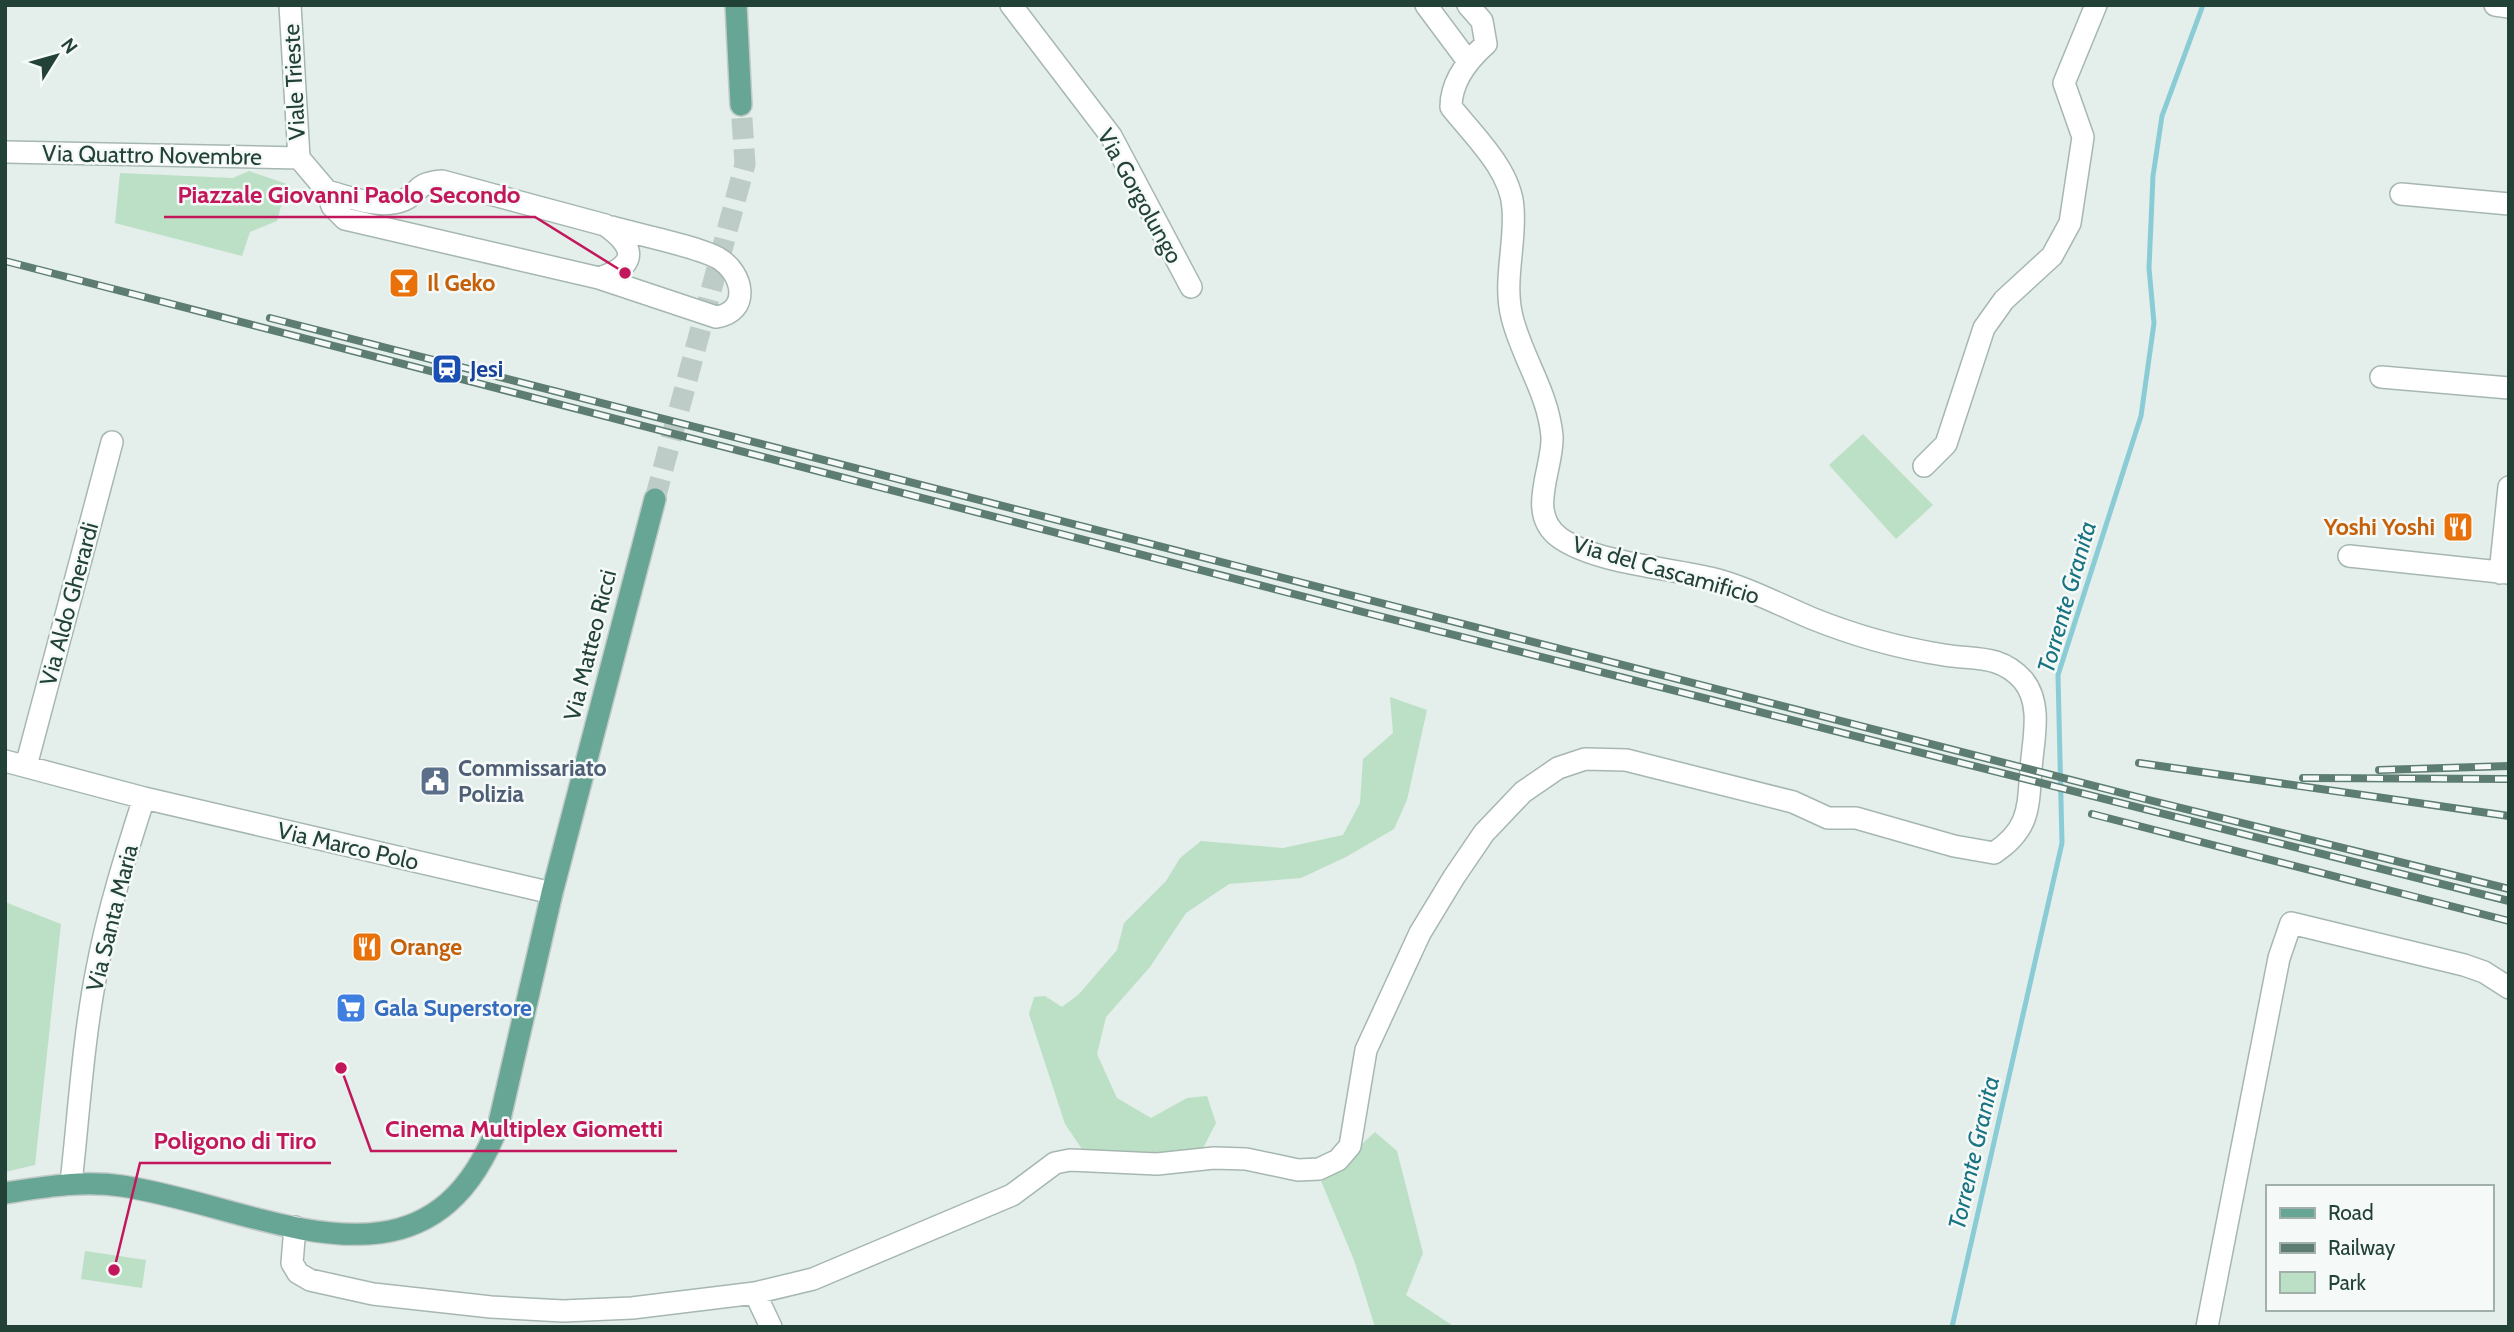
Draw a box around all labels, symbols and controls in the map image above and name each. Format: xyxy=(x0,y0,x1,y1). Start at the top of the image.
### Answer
north arrow xyxy=(21,21,91,91)
street label: Viale Trieste xyxy=(277,23,311,141)
text: N xyxy=(56,34,82,58)
street label: Via Gorgolungo xyxy=(1091,124,1189,268)
street label: Via Quattro Novembre xyxy=(42,139,262,171)
callout: Piazzale Giovanni Paolo Secondo xyxy=(164,172,535,217)
text: Piazzale Giovanni Paolo Secondo xyxy=(177,180,521,209)
bar icon: Il Geko xyxy=(387,266,421,300)
place label: Il Geko xyxy=(427,269,495,297)
station icon: Jesi xyxy=(430,352,464,386)
place label: Jesi xyxy=(469,355,503,383)
restaurant icon: Yoshi Yoshi xyxy=(2441,510,2475,544)
place label: Yoshi Yoshi xyxy=(2323,513,2435,541)
water label: Torrente Granita xyxy=(2031,518,2102,676)
street label: Via Aldo Gherardi xyxy=(34,519,104,689)
street label: Via del Cascamificio xyxy=(1569,530,1763,610)
street label: Via Matteo Ricci xyxy=(558,567,622,723)
place label: Commissariato Polizia xyxy=(458,754,607,808)
public building icon: Commissariato Polizia xyxy=(418,764,452,798)
street label: Via Marco Polo xyxy=(275,816,421,876)
street label: Via Santa Maria xyxy=(80,842,144,994)
restaurant icon: Orange xyxy=(350,930,384,964)
place label: Orange xyxy=(390,933,462,961)
supermarket icon: Gala Superstore xyxy=(334,991,368,1025)
place label: Gala Superstore xyxy=(374,994,532,1022)
water label: Torrente Granita xyxy=(1942,1073,2005,1232)
callout: Cinema Multiplex Giometti xyxy=(371,1106,677,1151)
text: Cinema Multiplex Giometti xyxy=(385,1114,663,1143)
callout: Poligono di Tiro xyxy=(140,1118,331,1163)
text: Poligono di Tiro xyxy=(154,1126,317,1155)
legend xyxy=(2266,1185,2493,1311)
text: Road xyxy=(2328,1200,2374,1225)
text: Railway xyxy=(2328,1235,2396,1260)
text: Park xyxy=(2328,1270,2366,1295)

